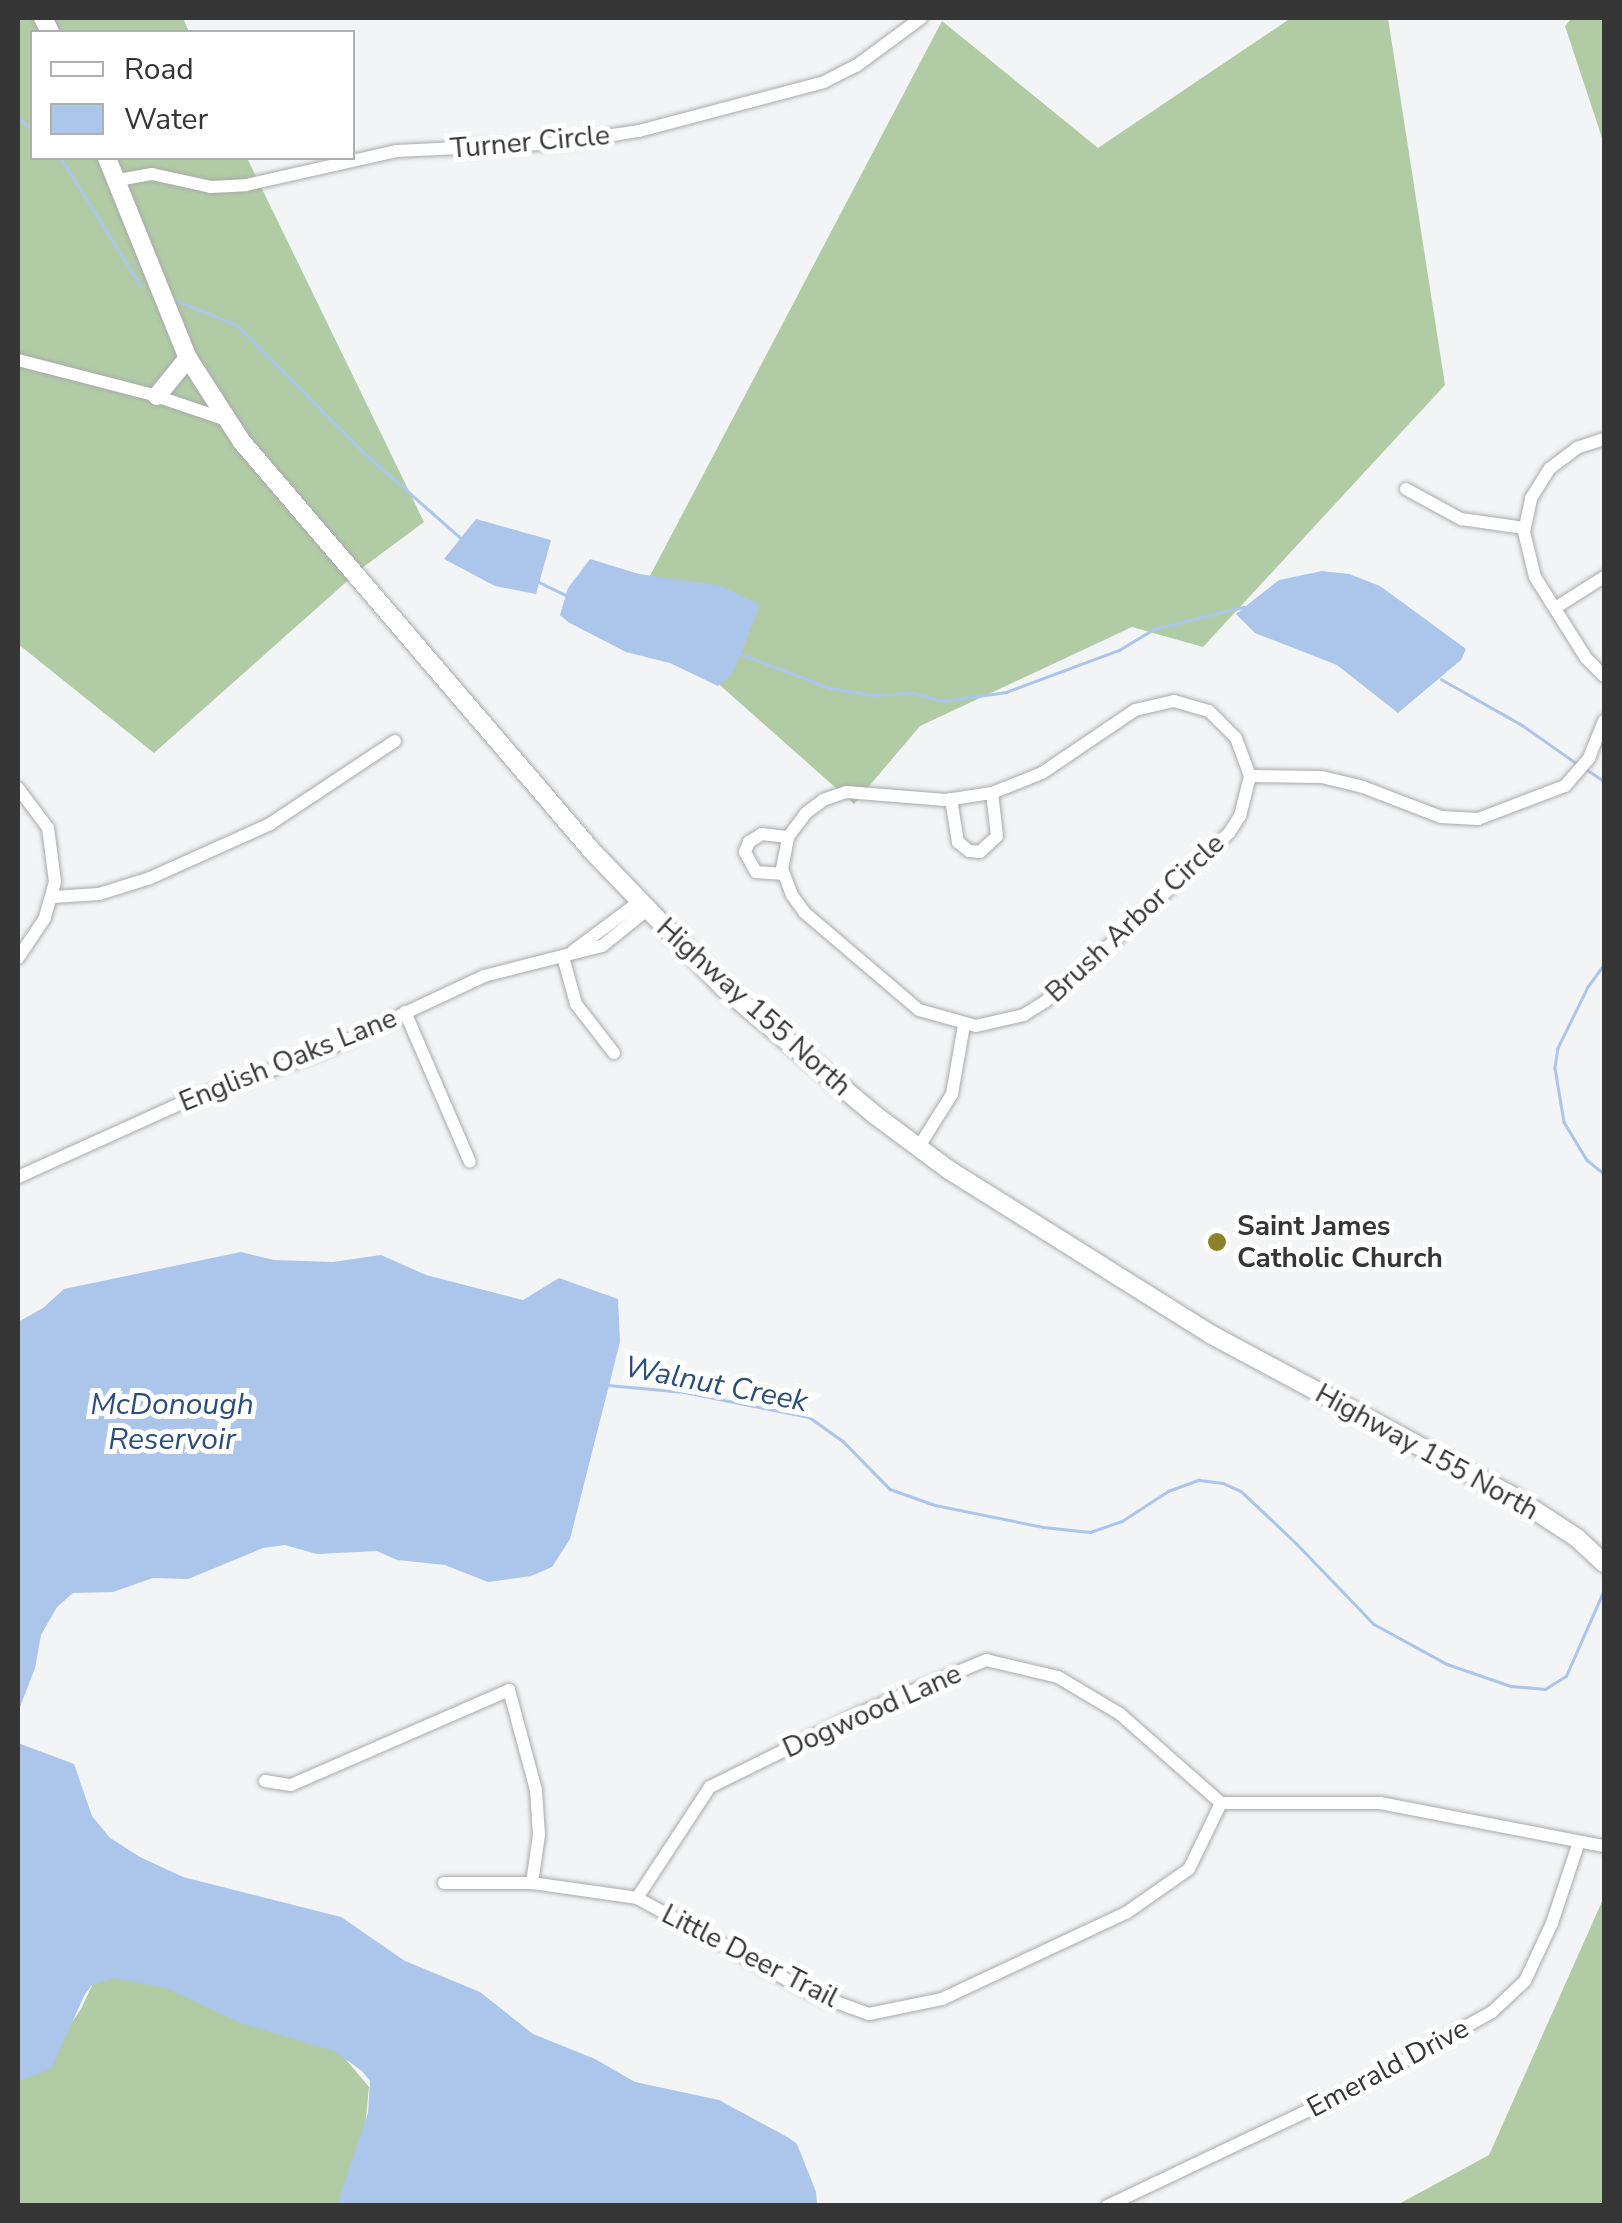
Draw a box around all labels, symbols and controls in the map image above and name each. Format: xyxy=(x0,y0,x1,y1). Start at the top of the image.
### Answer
legend xyxy=(30,30,355,160)
text: Road xyxy=(124,49,194,90)
text: Water xyxy=(124,99,208,140)
street label: Turner Circle xyxy=(449,118,611,166)
street label: Brush Arbor Circle xyxy=(1039,827,1231,1009)
street label: Highway 155 North xyxy=(650,911,858,1103)
street label: English Oaks Lane xyxy=(174,1001,402,1119)
place label: Saint James Catholic Church xyxy=(1237,1209,1443,1275)
marker: Saint James Catholic Church xyxy=(1206,1231,1228,1253)
water label: Walnut Creek xyxy=(621,1350,811,1420)
street label: Highway 155 North xyxy=(1310,1377,1544,1527)
water label: McDonough Reservoir xyxy=(90,1387,254,1458)
street label: Dogwood Lane xyxy=(778,1657,966,1765)
street label: Little Deer Trail xyxy=(656,1897,844,2015)
street label: Emerald Drive xyxy=(1302,2011,1474,2125)

